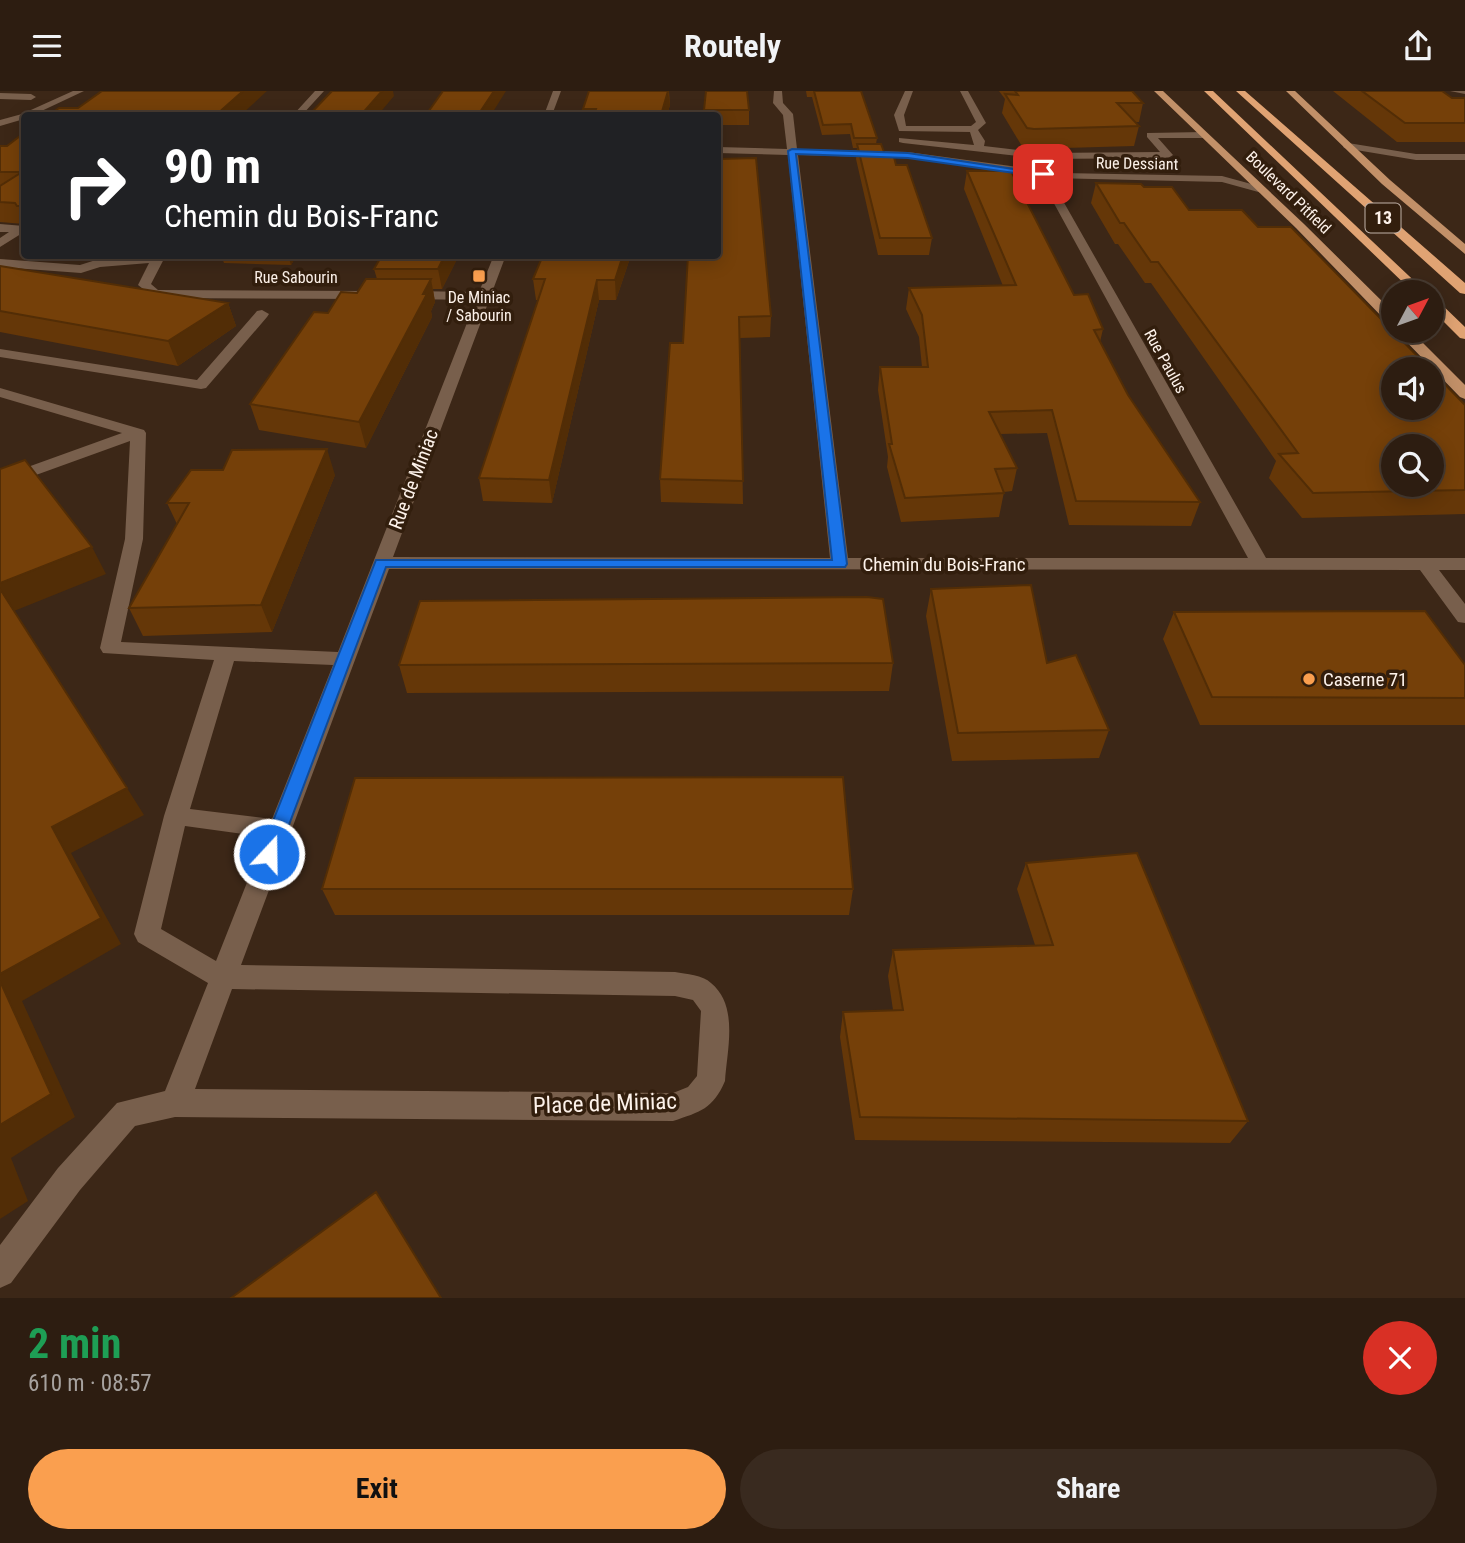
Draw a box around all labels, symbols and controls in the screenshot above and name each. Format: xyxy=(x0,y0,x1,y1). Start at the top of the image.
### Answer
icon: menu xyxy=(28,27,66,65)
text: Routely xyxy=(684,27,781,65)
icon: share xyxy=(1399,27,1437,65)
text: 90 m xyxy=(164,138,261,195)
icon: right xyxy=(49,140,140,231)
pin xyxy=(1013,144,1073,204)
street label: Boulevard Pitfield xyxy=(1242,147,1335,238)
street label: Rue Dessiant xyxy=(1096,153,1179,174)
icon: arrive xyxy=(1024,155,1062,193)
text: Chemin du Bois-Franc xyxy=(164,197,439,235)
road number: 13 xyxy=(1366,203,1400,233)
street label: Rue Sabourin xyxy=(254,268,338,287)
marker: De Miniac / Sabourin xyxy=(471,268,487,284)
north arrow xyxy=(1381,280,1444,343)
map controls xyxy=(1381,280,1444,497)
place label: De Miniac / Sabourin xyxy=(446,288,512,325)
street label: Rue Paulus xyxy=(1140,326,1191,397)
button: sound xyxy=(1381,357,1444,420)
street label: Rue de Miniac xyxy=(384,426,443,532)
button: search xyxy=(1381,434,1444,497)
street label: Chemin du Bois-Franc xyxy=(862,553,1026,576)
place label: Caserne 71 xyxy=(1323,668,1407,691)
marker: Caserne 71 xyxy=(1301,671,1317,687)
position arrow xyxy=(232,817,306,891)
street label: Place de Miniac xyxy=(533,1087,677,1120)
text: 2 min xyxy=(28,1319,121,1368)
button: close xyxy=(1363,1321,1437,1395)
text: 610 m · 08:57 xyxy=(28,1370,152,1397)
button: Exit xyxy=(28,1449,726,1529)
button: Share xyxy=(740,1449,1437,1529)

